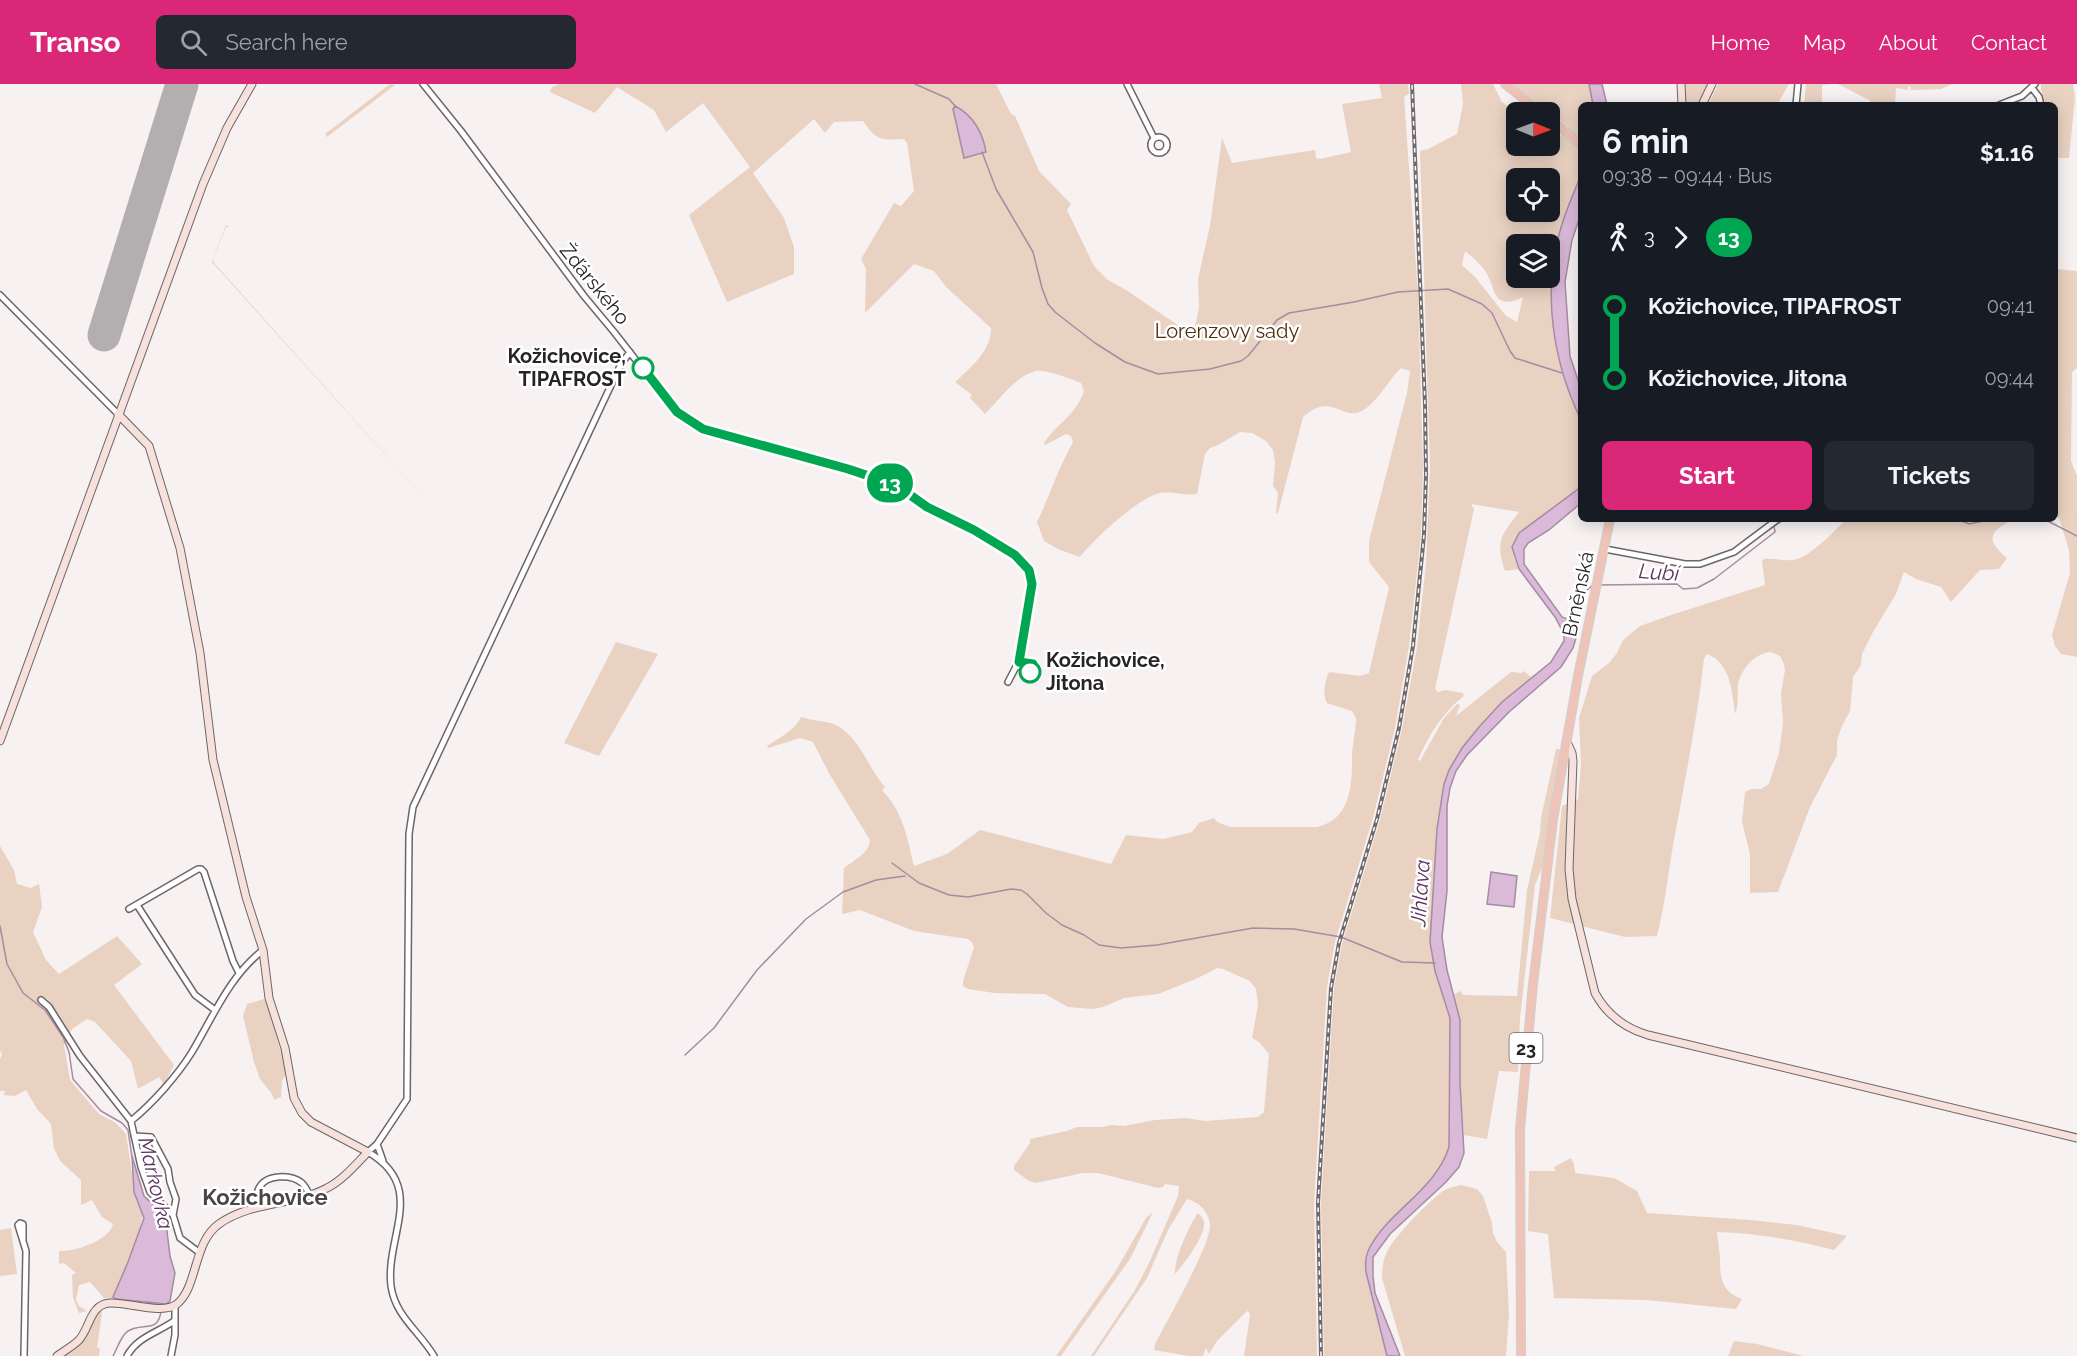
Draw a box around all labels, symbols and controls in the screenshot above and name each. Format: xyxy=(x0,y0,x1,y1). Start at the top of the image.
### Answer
search box xyxy=(156,15,576,69)
text: Transo xyxy=(30,26,120,59)
icon: search xyxy=(177,26,210,59)
text: Search here xyxy=(225,29,348,55)
text: Home xyxy=(1711,30,1770,55)
text: Map xyxy=(1803,30,1846,55)
text: About xyxy=(1879,30,1938,55)
text: Contact xyxy=(1971,30,2047,55)
north arrow xyxy=(1506,102,1560,156)
map controls xyxy=(1506,102,1560,288)
text: 6 min xyxy=(1602,122,1689,161)
text: $1.16 xyxy=(1980,140,2034,166)
text: 09:38 – 09:44 · Bus xyxy=(1602,164,1772,188)
button: locate xyxy=(1506,168,1560,222)
icon: walk xyxy=(1602,221,1635,254)
icon: forward xyxy=(1664,221,1697,254)
text: 3 xyxy=(1644,225,1655,249)
text: 13 xyxy=(1718,225,1740,250)
button: layers xyxy=(1506,234,1560,288)
street label: Žďárského xyxy=(555,238,636,330)
text: Kožichovice, TIPAFROST xyxy=(1648,293,1901,319)
text: 09:41 xyxy=(1987,294,2034,318)
park label: Lorenzovy sady xyxy=(1155,319,1299,343)
place label: Kožichovice, TIPAFROST xyxy=(507,344,627,391)
marker: Kožichovice, TIPAFROST xyxy=(632,357,654,379)
text: Kožichovice, Jitona xyxy=(1648,365,1847,391)
text: 09:44 xyxy=(1984,366,2034,390)
button: Start xyxy=(1602,441,1812,510)
button: Tickets xyxy=(1824,441,2034,510)
line badge: 13 xyxy=(863,464,917,502)
text: 13 xyxy=(879,471,901,496)
street label: Brněnská xyxy=(1557,549,1599,639)
water label: Lubí xyxy=(1638,558,1683,586)
place label: Kožichovice, Jitona xyxy=(1046,648,1165,695)
marker: Kožichovice, Jitona xyxy=(1019,661,1041,683)
water label: Jihlava xyxy=(1405,859,1435,928)
road number: 23 xyxy=(1510,1033,1543,1063)
water label: Markovka xyxy=(133,1134,179,1232)
district label: Kožichovice xyxy=(202,1184,328,1210)

